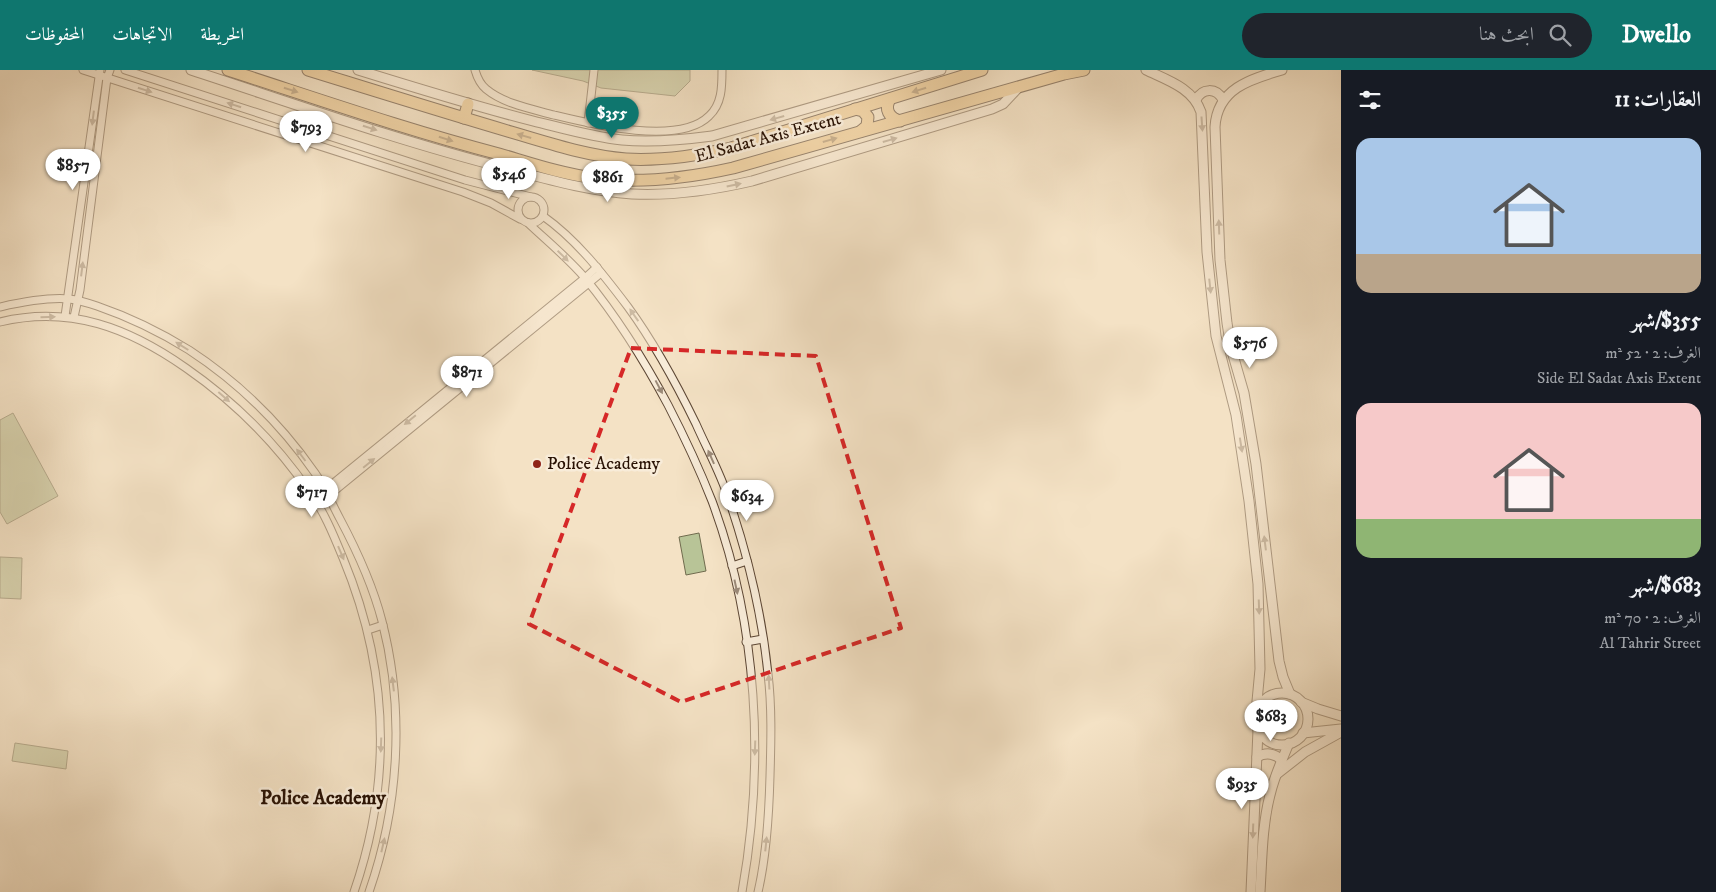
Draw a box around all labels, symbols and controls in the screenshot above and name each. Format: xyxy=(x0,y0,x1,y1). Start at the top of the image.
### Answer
search box xyxy=(1242,13,1592,58)
text: Dwello xyxy=(1622,20,1691,50)
icon: search xyxy=(1546,21,1574,49)
text: ابحث هنا xyxy=(1479,23,1534,46)
text: المحفوظات xyxy=(25,24,84,46)
text: الاتجاهات xyxy=(112,24,172,46)
text: الخريطة xyxy=(200,24,244,46)
one-way arrow xyxy=(138,86,153,94)
one-way arrow xyxy=(911,86,926,94)
icon: filters xyxy=(1356,86,1384,114)
one-way arrow xyxy=(283,87,298,94)
text: العقارات: 11 xyxy=(1615,87,1701,113)
pin: $355 xyxy=(582,97,642,139)
one-way arrow xyxy=(226,101,241,108)
text: $355 xyxy=(597,103,627,123)
street label: El Sadat Axis Extent xyxy=(693,108,844,168)
one-way arrow xyxy=(89,111,97,127)
pin: $793 xyxy=(276,111,336,153)
one-way arrow xyxy=(769,114,784,122)
one-way arrow xyxy=(1198,116,1206,132)
text: $793 xyxy=(290,117,322,137)
one-way arrow xyxy=(363,125,378,133)
one-way arrow xyxy=(516,131,531,139)
one-way arrow xyxy=(882,135,897,143)
one-way arrow xyxy=(438,136,453,144)
one-way arrow xyxy=(823,136,838,144)
pin: $857 xyxy=(43,148,103,191)
text: $857 xyxy=(56,155,90,175)
pin: $546 xyxy=(479,158,539,200)
pin: $861 xyxy=(578,160,638,203)
text: $546 xyxy=(492,164,526,184)
text: $861 xyxy=(593,167,623,187)
icon: home xyxy=(1484,170,1574,260)
one-way arrow xyxy=(665,174,681,182)
one-way arrow xyxy=(726,181,741,189)
one-way arrow xyxy=(1215,219,1223,235)
one-way arrow xyxy=(557,250,569,262)
one-way arrow xyxy=(79,261,87,277)
one-way arrow xyxy=(1206,278,1214,294)
text: $355/شهر xyxy=(1631,308,1701,334)
one-way arrow xyxy=(628,309,639,322)
one-way arrow xyxy=(41,312,57,320)
pin: $576 xyxy=(1220,326,1280,369)
text: $576 xyxy=(1233,333,1267,353)
one-way arrow xyxy=(175,341,188,351)
text: الغرف: 2 · 52 m² xyxy=(1606,343,1701,363)
pin: $871 xyxy=(437,356,497,398)
text: $871 xyxy=(451,362,483,382)
text: Side El Sadat Axis Extent xyxy=(1537,368,1701,388)
one-way arrow xyxy=(654,381,663,394)
one-way arrow xyxy=(218,391,231,402)
one-way arrow xyxy=(404,415,417,426)
icon: home xyxy=(1484,435,1574,525)
one-way arrow xyxy=(1237,437,1245,453)
one-way arrow xyxy=(296,448,306,462)
one-way arrow xyxy=(707,450,715,464)
place label: Police Academy xyxy=(547,453,661,475)
one-way arrow xyxy=(362,458,375,469)
marker: Police Academy xyxy=(531,458,543,470)
pin: $717 xyxy=(282,476,342,518)
pin: $634 xyxy=(717,480,777,522)
text: $717 xyxy=(296,482,328,502)
text: $634 xyxy=(731,486,763,506)
one-way arrow xyxy=(1261,534,1269,550)
one-way arrow xyxy=(337,546,345,561)
text: $683/شهر xyxy=(1630,573,1701,599)
one-way arrow xyxy=(733,579,741,595)
one-way arrow xyxy=(1255,599,1263,615)
text: الغرف: 2 · 70 m² xyxy=(1604,608,1701,628)
text: Al Tahrir Street xyxy=(1599,633,1701,653)
one-way arrow xyxy=(764,673,772,689)
one-way arrow xyxy=(389,676,397,692)
pin: $683 xyxy=(1241,700,1301,742)
text: $683 xyxy=(1255,706,1287,726)
one-way arrow xyxy=(376,737,384,753)
one-way arrow xyxy=(751,740,759,756)
pin: $935 xyxy=(1212,768,1272,810)
text: $935 xyxy=(1227,774,1257,794)
district label: Police Academy xyxy=(260,786,386,811)
one-way arrow xyxy=(1249,823,1257,839)
one-way arrow xyxy=(762,836,770,852)
one-way arrow xyxy=(379,838,387,853)

